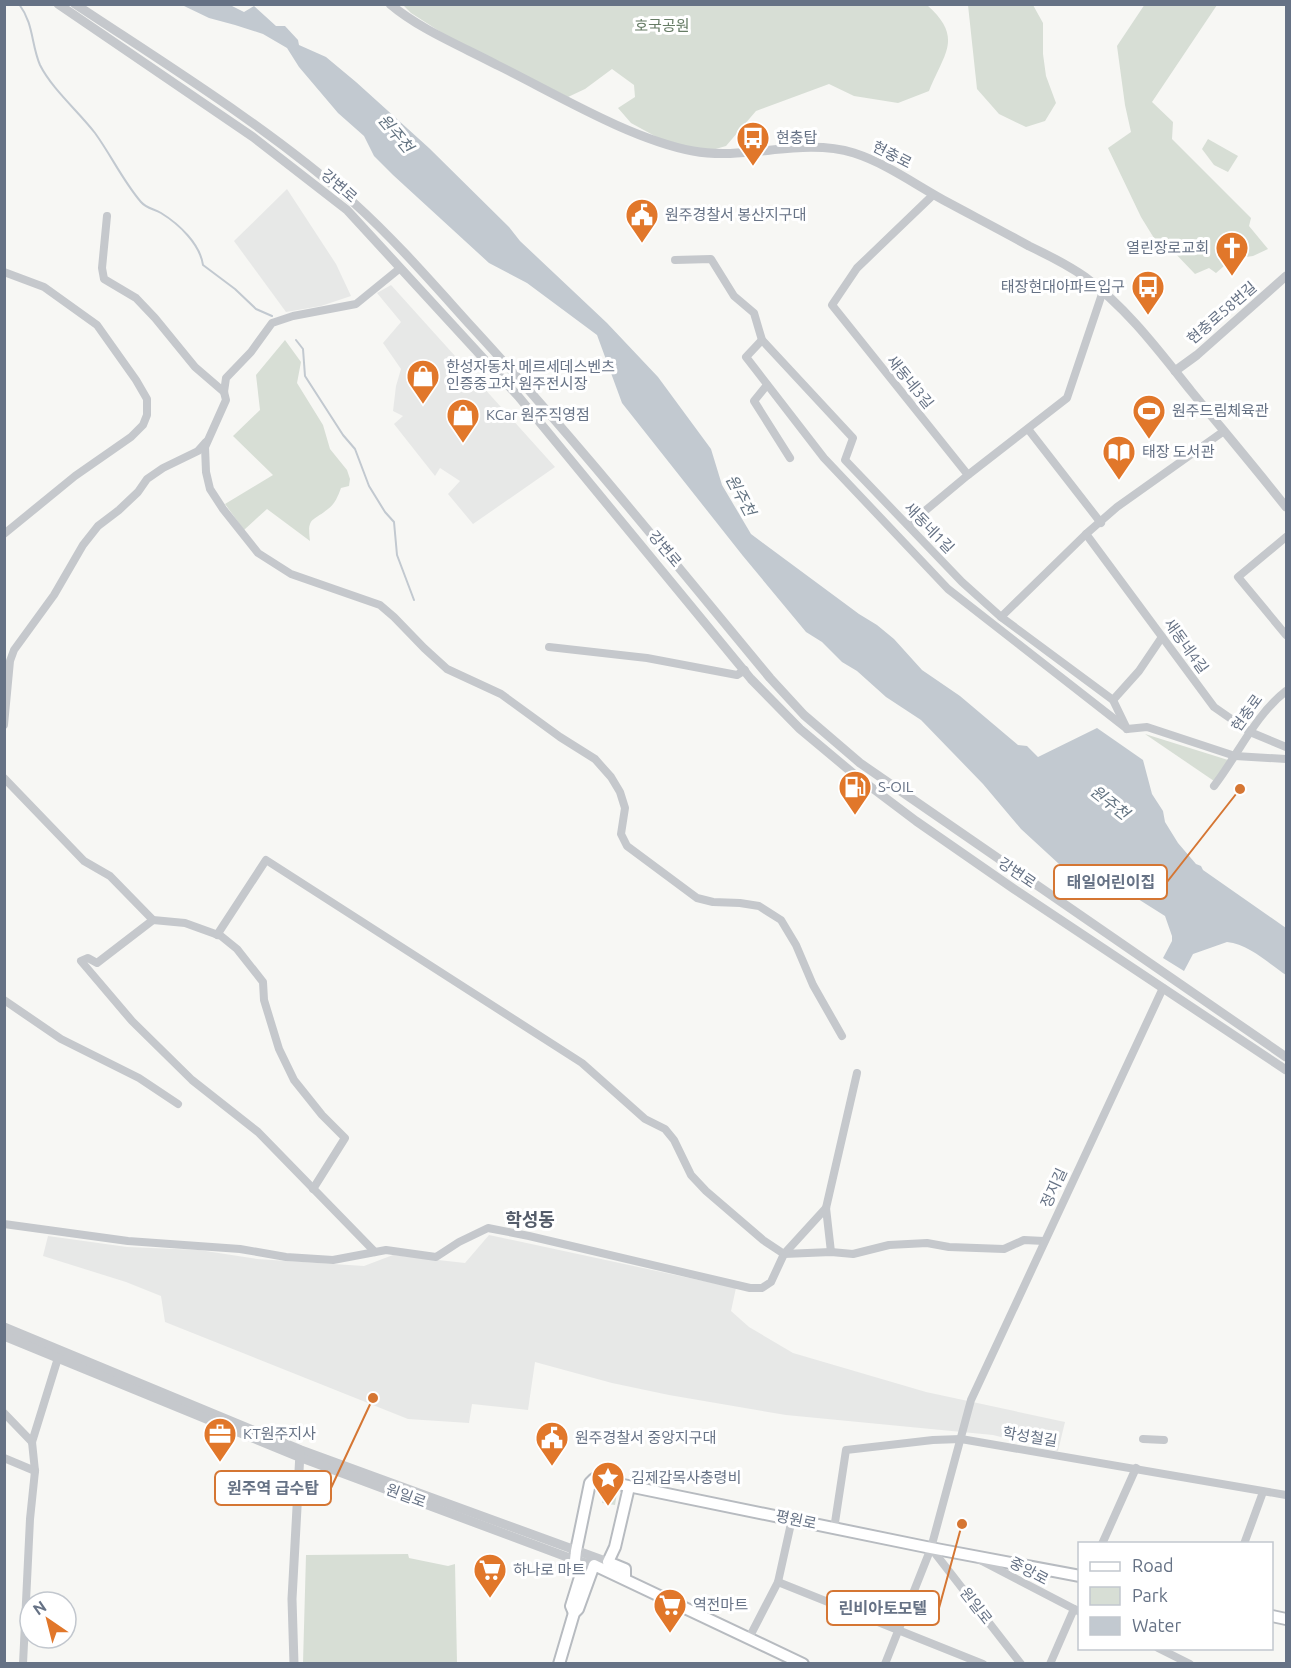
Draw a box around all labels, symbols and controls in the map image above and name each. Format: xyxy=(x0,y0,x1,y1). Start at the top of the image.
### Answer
park label: 호국공원 xyxy=(634,17,690,34)
water label: 원주천 xyxy=(375,110,419,157)
bus stop icon: 현충탑 xyxy=(735,120,771,167)
place label: 현충탑 xyxy=(776,129,818,146)
street label: 현충로 xyxy=(870,138,915,172)
street label: 강변로 xyxy=(318,166,361,206)
public building icon: 원주경찰서 봉산지구대 xyxy=(624,197,660,244)
place label: 원주경찰서 봉산지구대 xyxy=(665,206,806,223)
church icon: 열린장로교회 xyxy=(1214,230,1250,277)
place label: 열린장로교회 xyxy=(1126,239,1209,256)
bus stop icon: 태장현대아파트입구 xyxy=(1130,269,1166,316)
place label: 태장현대아파트입구 xyxy=(1001,278,1125,295)
street label: 현충로58번길 xyxy=(1184,278,1260,347)
street label: 새동네3길 xyxy=(884,352,937,412)
shop icon: 한성자동차 메르세데스벤츠 인증중고차 원주전시장 xyxy=(405,358,441,405)
place label: 한성자동차 메르세데스벤츠 인증중고차 원주전시장 xyxy=(446,358,615,392)
sports icon: 원주드림체육관 xyxy=(1131,393,1167,440)
shop icon: KCar 원주직영점 xyxy=(445,397,481,444)
place label: 원주드림체육관 xyxy=(1172,402,1269,419)
place label: KCar 원주직영점 xyxy=(486,406,590,423)
library icon: 태장 도서관 xyxy=(1101,434,1137,481)
place label: 태장 도서관 xyxy=(1142,443,1215,460)
water label: 원주천 xyxy=(723,471,760,521)
street label: 새동네1길 xyxy=(901,499,958,556)
street label: 강변로 xyxy=(646,527,685,570)
street label: 새동네4길 xyxy=(1161,615,1212,676)
street label: 현충로 xyxy=(1228,691,1266,734)
fuel station icon: S-OIL xyxy=(837,769,873,816)
place label: S-OIL xyxy=(878,778,914,795)
water label: 원주천 xyxy=(1087,781,1135,824)
street label: 강변로 xyxy=(995,854,1039,891)
callout: 태일어린이집 xyxy=(1054,865,1167,899)
text: 태일어린이집 xyxy=(1067,873,1155,891)
street label: 정지길 xyxy=(1037,1165,1070,1210)
district label: 학성동 xyxy=(505,1209,555,1229)
office icon: KT원주지사 xyxy=(202,1416,238,1463)
public building icon: 원주경찰서 중앙지구대 xyxy=(534,1420,570,1467)
street label: 학성철길 xyxy=(1001,1424,1059,1449)
place label: KT원주지사 xyxy=(243,1425,316,1442)
place label: 원주경찰서 중앙지구대 xyxy=(575,1429,716,1446)
place icon: 김제갑목사충령비 xyxy=(590,1460,626,1507)
place label: 김제갑목사충령비 xyxy=(631,1469,741,1486)
callout: 원주역 급수탑 xyxy=(215,1471,331,1505)
text: 원주역 급수탑 xyxy=(227,1479,319,1497)
street label: 원일로 xyxy=(384,1480,429,1511)
street label: 평원로 xyxy=(774,1507,818,1532)
legend xyxy=(1078,1542,1273,1650)
supermarket icon: 하나로 마트 xyxy=(472,1552,508,1599)
street label: 중앙로 xyxy=(1007,1553,1052,1588)
text: Road xyxy=(1132,1555,1174,1575)
place label: 하나로 마트 xyxy=(513,1561,586,1578)
street label: 원일로 xyxy=(957,1584,996,1627)
text: Park xyxy=(1132,1585,1168,1605)
supermarket icon: 역전마트 xyxy=(652,1587,688,1634)
north arrow xyxy=(18,1590,78,1650)
callout: 린비아토모텔 xyxy=(827,1591,939,1625)
place label: 역전마트 xyxy=(693,1596,748,1613)
text: N xyxy=(29,1597,49,1619)
text: 린비아토모텔 xyxy=(839,1599,927,1617)
text: Water xyxy=(1132,1615,1182,1635)

